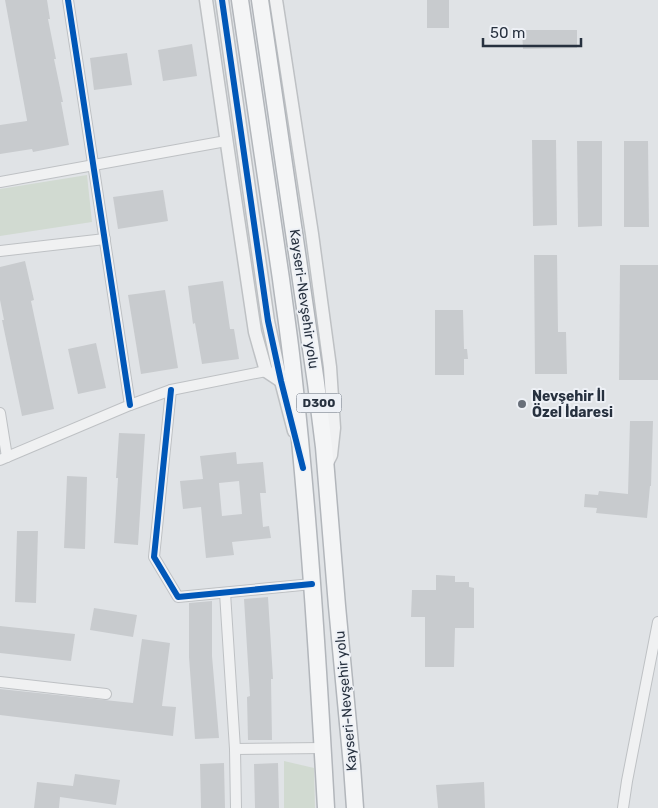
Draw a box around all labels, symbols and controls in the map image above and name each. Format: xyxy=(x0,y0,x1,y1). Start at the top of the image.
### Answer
scale bar xyxy=(483,15,580,47)
text: 50 m xyxy=(490,24,525,42)
street label: Kayseri-Nevşehir yolu xyxy=(286,228,322,370)
place label: Nevşehir İl Özel İdaresi xyxy=(532,387,613,421)
road number: D300 xyxy=(296,393,342,412)
marker: Nevşehir İl Özel İdaresi xyxy=(516,398,528,410)
street label: Kayseri-Nevşehir yolu xyxy=(331,630,361,772)

